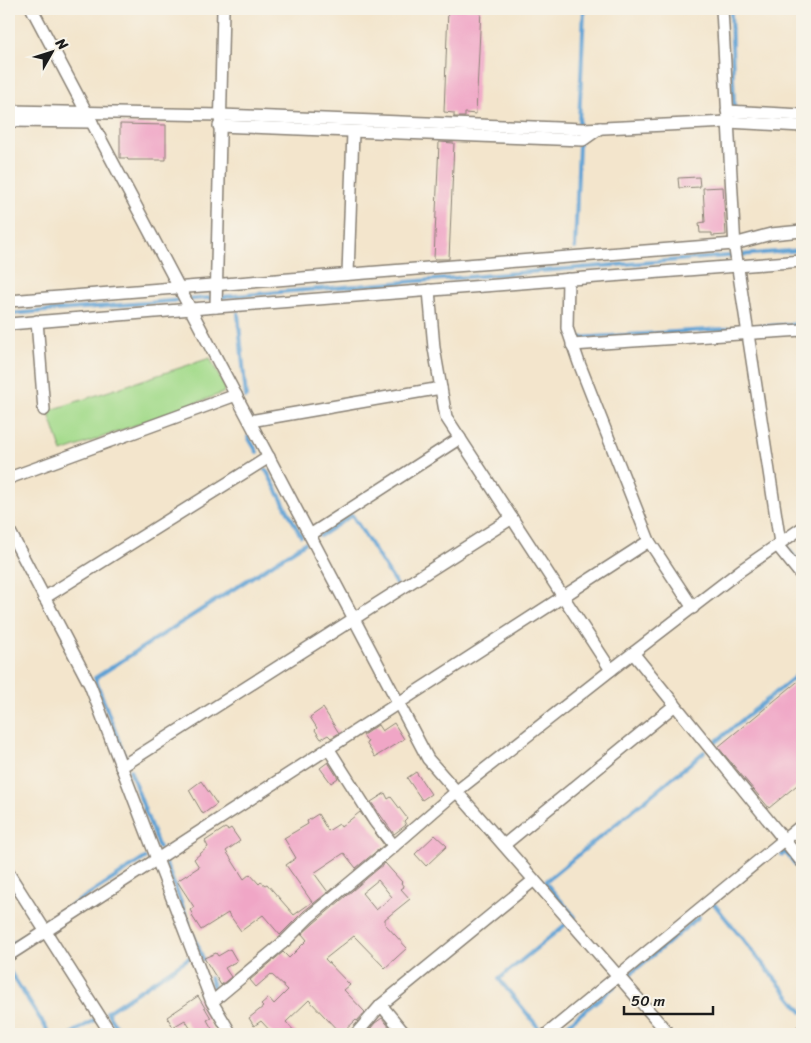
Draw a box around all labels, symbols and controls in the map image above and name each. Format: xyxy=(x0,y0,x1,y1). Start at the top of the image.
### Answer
north arrow xyxy=(28,28,78,78)
text: N xyxy=(48,32,75,56)
scale bar xyxy=(624,983,712,1015)
text: 50 m xyxy=(631,988,666,1014)

